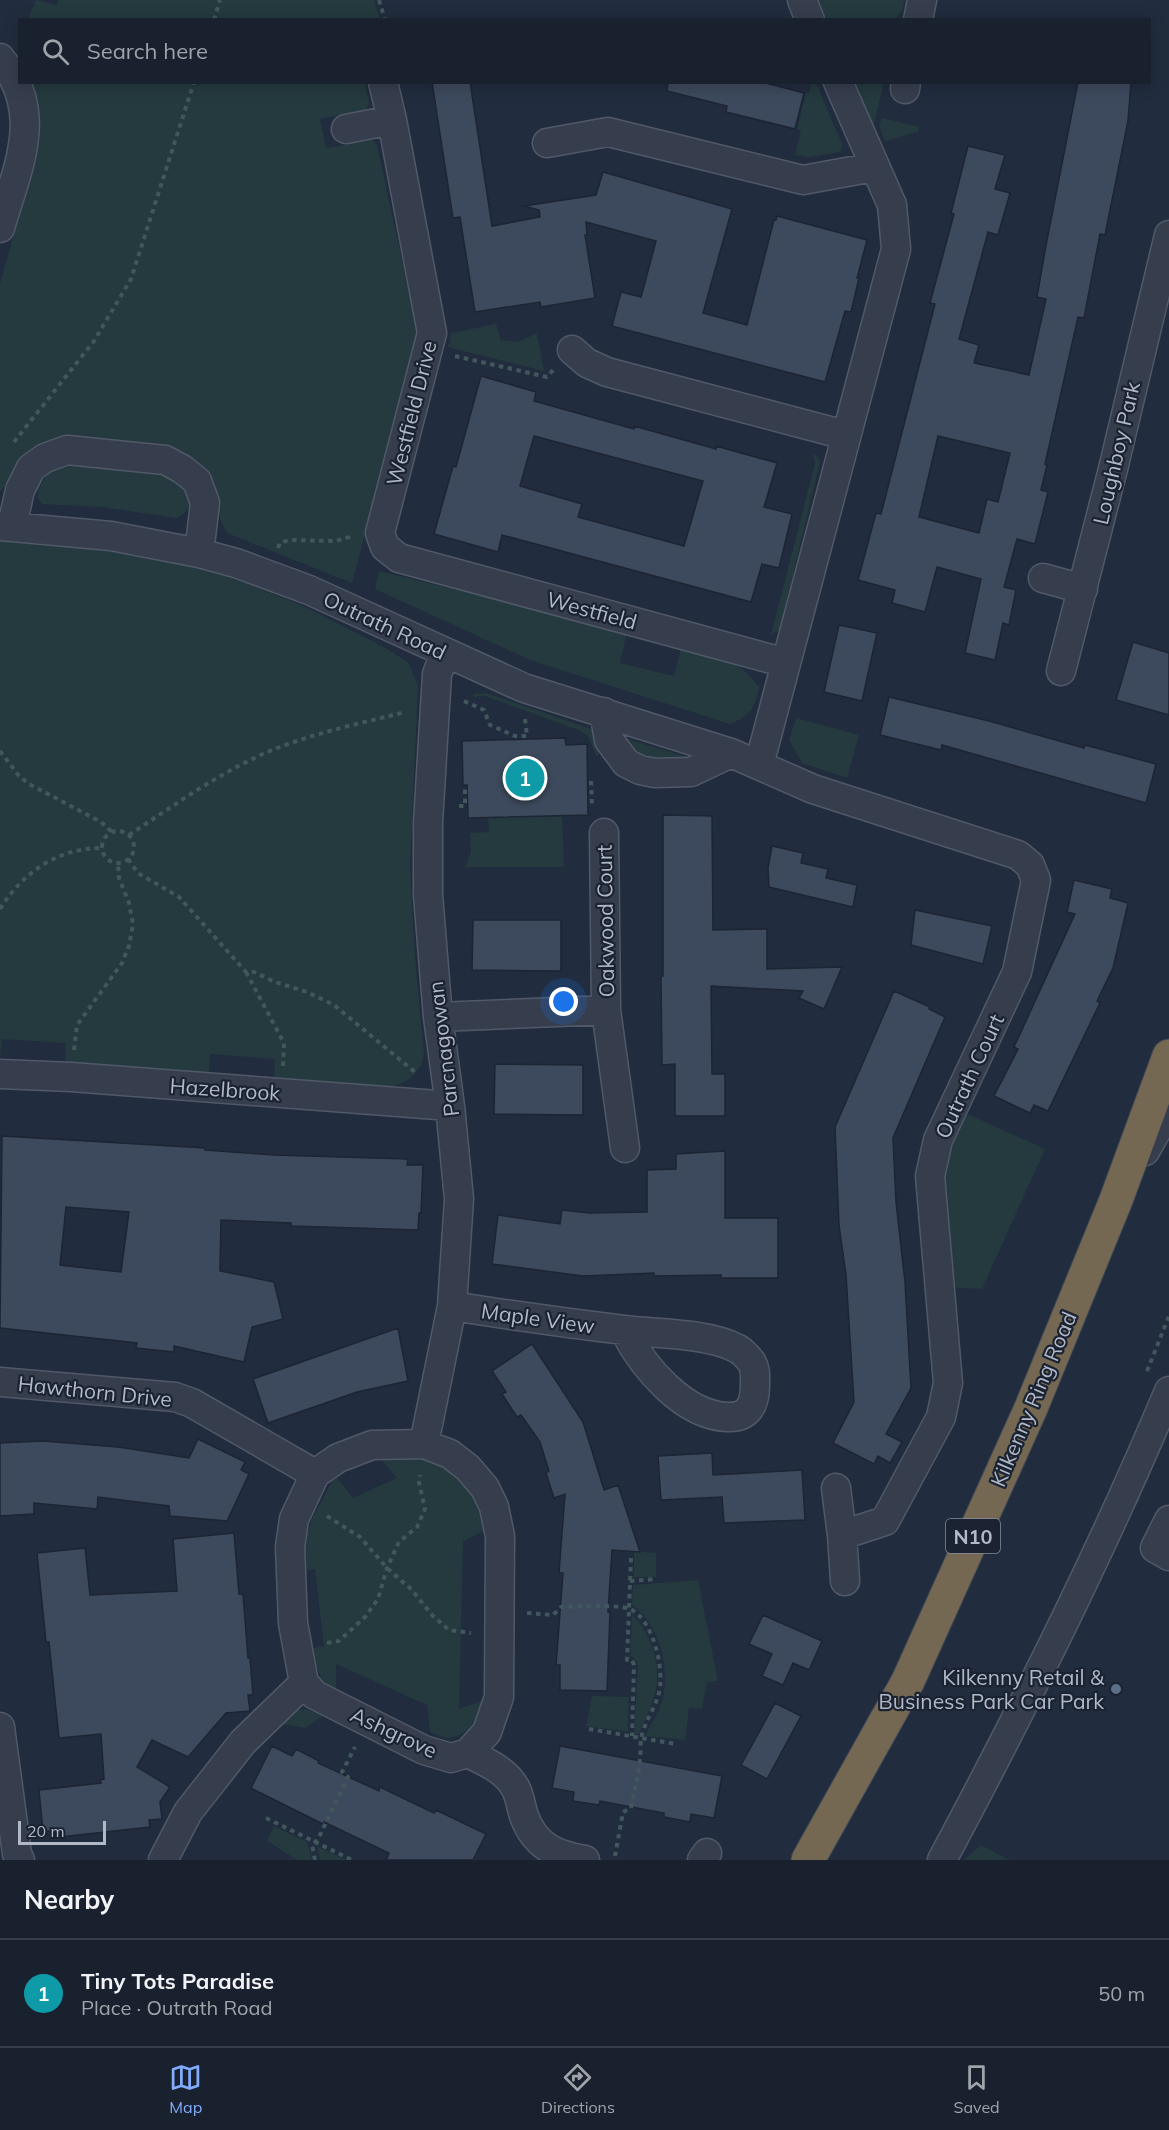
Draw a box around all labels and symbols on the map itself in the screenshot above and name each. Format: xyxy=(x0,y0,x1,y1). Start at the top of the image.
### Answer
street label: Westfield Drive xyxy=(380,338,442,488)
street label: Loughboy Park xyxy=(1087,379,1145,527)
street label: Outrath Road xyxy=(319,585,451,665)
street label: Westfield xyxy=(544,585,640,635)
pin: 1 xyxy=(506,756,544,800)
street label: Oakwood Court xyxy=(591,844,619,998)
street label: Parcnagowan xyxy=(422,980,464,1118)
your location xyxy=(549,987,578,1016)
street label: Outrath Court xyxy=(929,1010,1009,1142)
street label: Hazelbrook xyxy=(169,1072,281,1106)
street label: Maple View xyxy=(480,1297,596,1339)
street label: Kilkenny Ring Road xyxy=(984,1307,1082,1491)
street label: Hawthorn Drive xyxy=(17,1370,173,1412)
road number: N10 xyxy=(946,1519,1000,1553)
place label: Kilkenny Retail & Business Park Car Park xyxy=(879,1664,1105,1714)
marker: Kilkenny Retail & Business Park Car Park xyxy=(1109,1682,1123,1696)
street label: Ashgrove xyxy=(347,1701,441,1763)
scale bar xyxy=(18,1818,106,1846)

